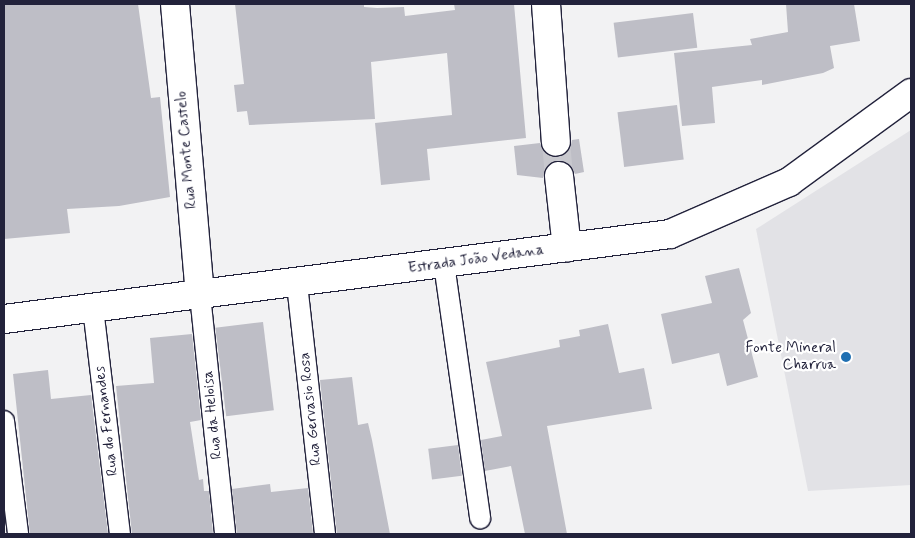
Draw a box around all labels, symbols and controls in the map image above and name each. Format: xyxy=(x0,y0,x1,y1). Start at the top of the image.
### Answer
street label: Rua Monte Castelo xyxy=(173,90,201,210)
street label: Estrada João Vedana xyxy=(407,242,545,278)
place label: Fonte Mineral Charrua xyxy=(744,339,836,374)
street label: Rua Gervasio Rosa xyxy=(296,351,326,467)
marker: Fonte Mineral Charrua xyxy=(840,351,852,363)
street label: Rua do Fernandes xyxy=(91,364,123,478)
street label: Rua da Heloisa xyxy=(199,370,227,460)

